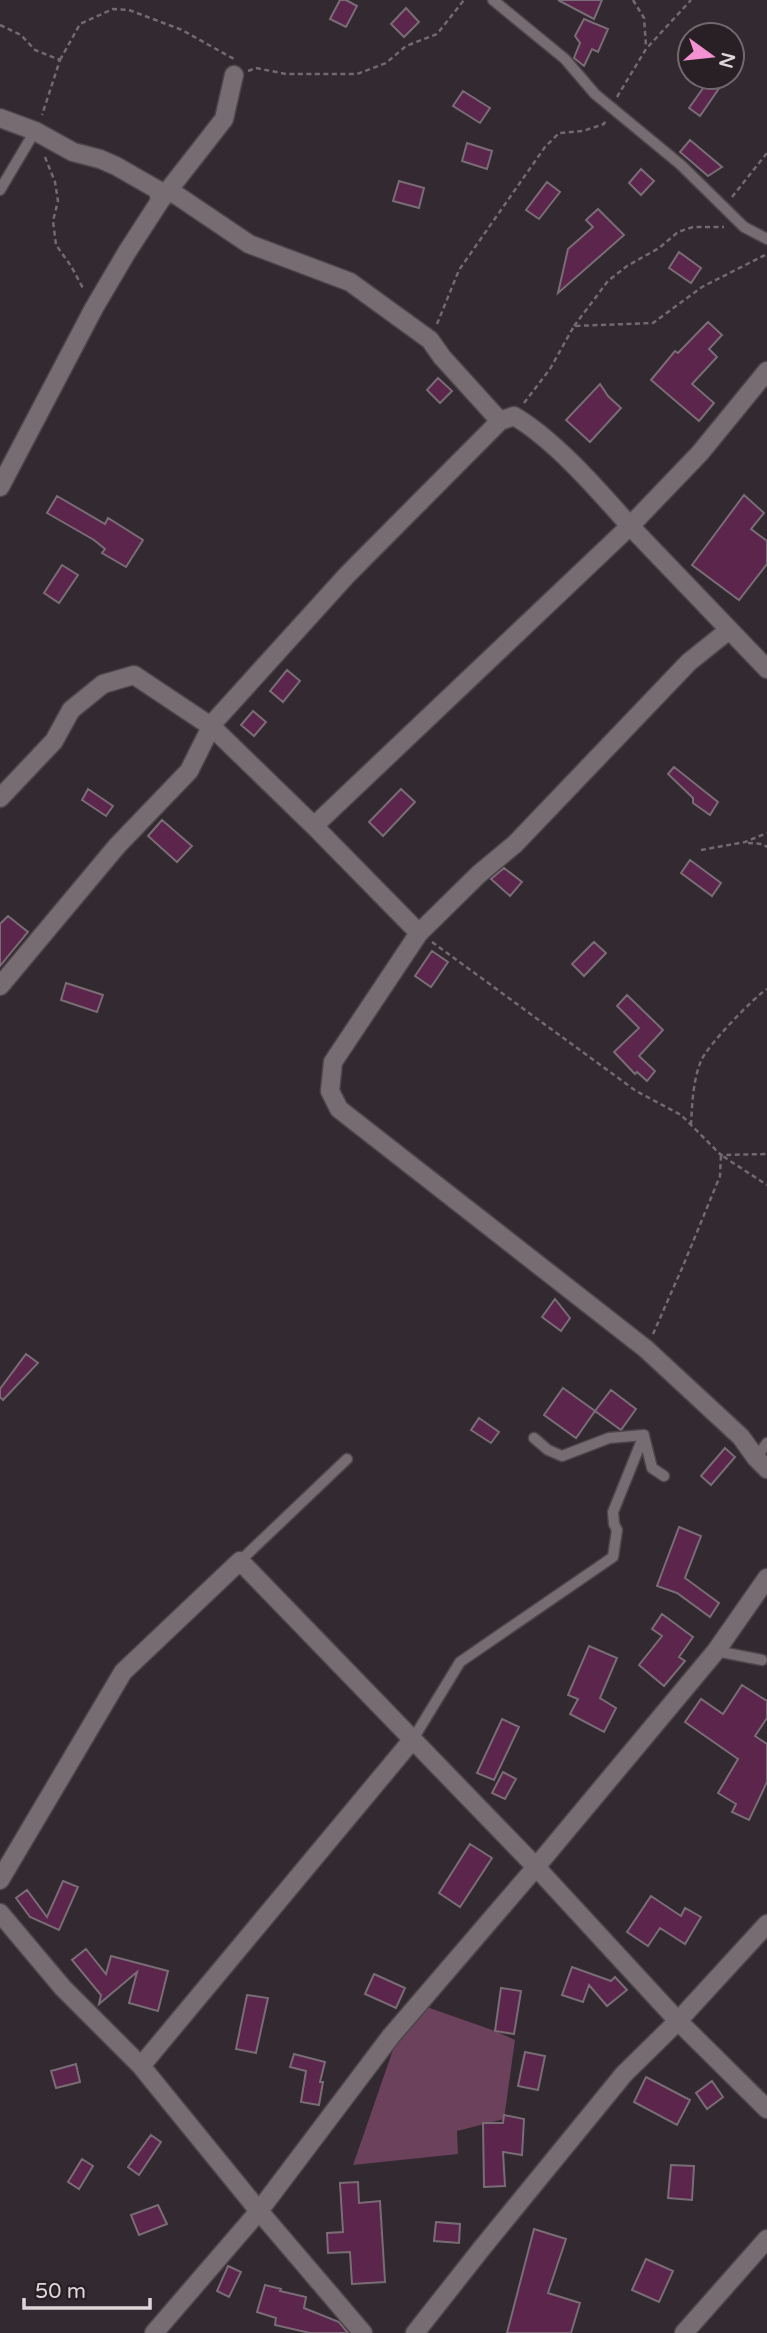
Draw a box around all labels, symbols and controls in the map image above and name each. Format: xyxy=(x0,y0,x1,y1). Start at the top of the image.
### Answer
north arrow xyxy=(676,21,746,91)
text: N xyxy=(714,50,739,70)
scale bar xyxy=(24,2266,150,2310)
text: 50 m xyxy=(35,2279,86,2304)

